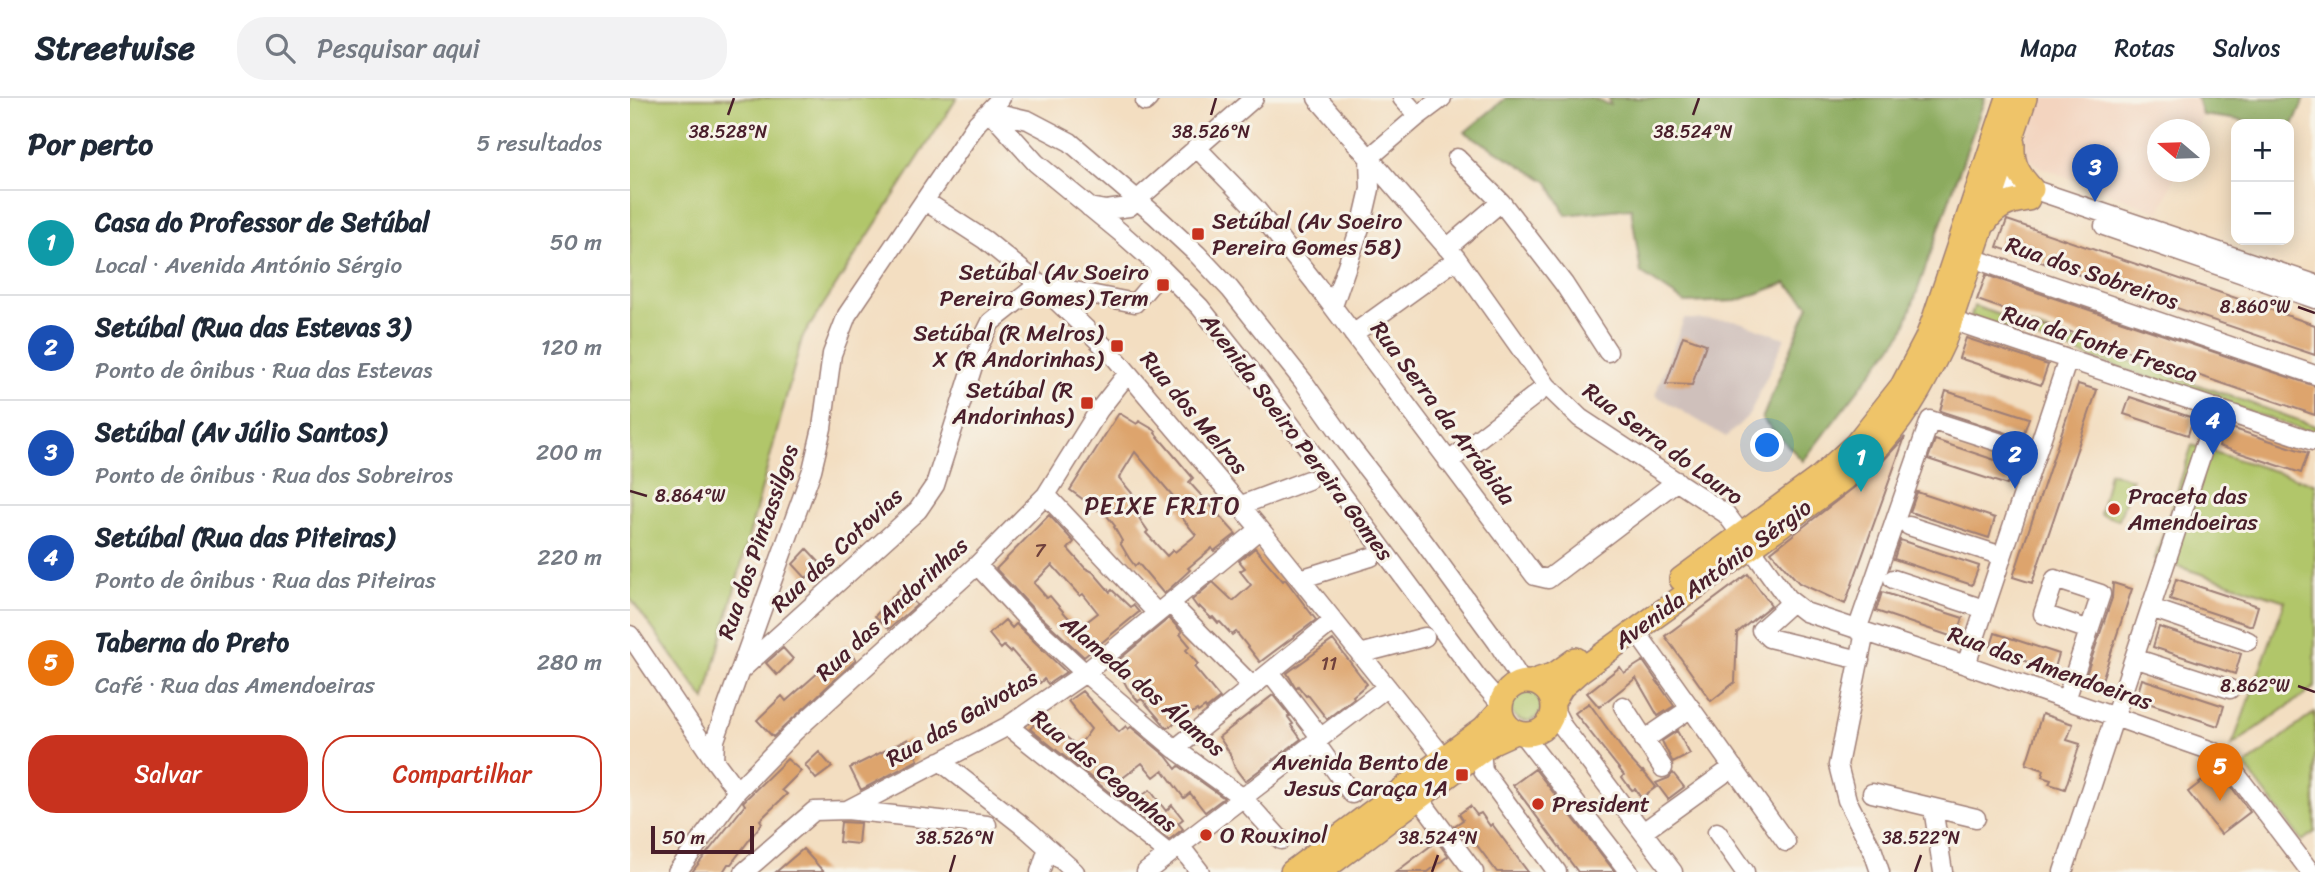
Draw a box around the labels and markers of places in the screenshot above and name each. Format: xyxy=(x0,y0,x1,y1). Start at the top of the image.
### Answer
pin: 3 xyxy=(2072,144,2118,202)
place label: Setúbal (Av Soeiro Pereira Gomes 58) xyxy=(1212,201,1403,268)
marker: Setúbal (Av Soeiro Pereira Gomes 58) xyxy=(1190,226,1206,242)
place label: Setúbal (Av Soeiro Pereira Gomes) Term xyxy=(940,252,1149,319)
marker: Setúbal (Av Soeiro Pereira Gomes) Term xyxy=(1155,277,1171,293)
place label: Setúbal (R Melros) X (R Andorinhas) xyxy=(913,313,1105,380)
marker: Setúbal (R Melros) X (R Andorinhas) xyxy=(1109,338,1125,354)
place label: Setúbal (R Andorinhas) xyxy=(951,370,1075,437)
marker: Setúbal (R Andorinhas) xyxy=(1079,395,1095,411)
pin: 4 xyxy=(2190,397,2236,455)
pin: 2 xyxy=(1992,431,2038,489)
pin: 1 xyxy=(1838,434,1884,492)
place label: Praceta das Amendoeiras xyxy=(2127,476,2258,543)
marker: Praceta das Amendoeiras xyxy=(2106,501,2122,517)
place label: Avenida Bento de Jesus Caraça 1A xyxy=(1271,742,1448,809)
pin: 5 xyxy=(2197,743,2243,801)
marker: Avenida Bento de Jesus Caraça 1A xyxy=(1454,767,1470,783)
place label: President xyxy=(1552,784,1650,825)
marker: President xyxy=(1530,796,1546,812)
place label: O Rouxinol xyxy=(1220,815,1328,856)
marker: O Rouxinol xyxy=(1198,827,1214,843)

